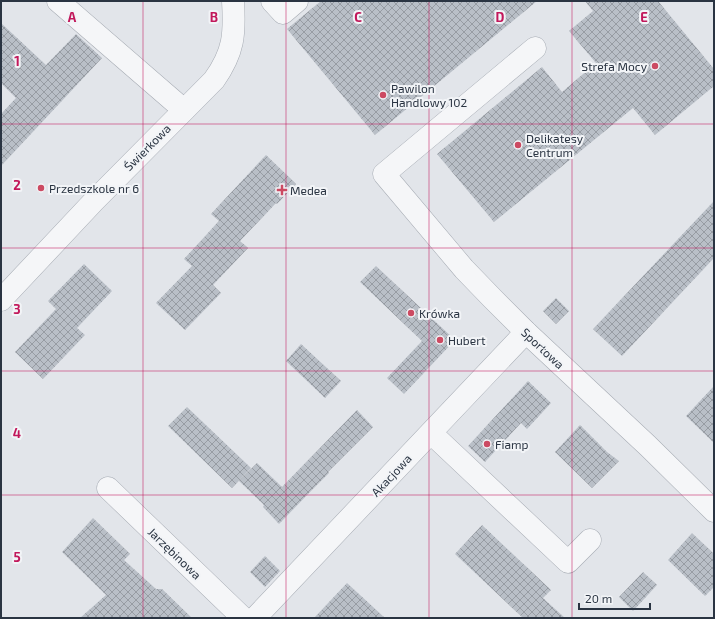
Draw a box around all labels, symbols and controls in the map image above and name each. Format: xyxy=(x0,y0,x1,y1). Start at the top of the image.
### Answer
text: A xyxy=(68,9,77,25)
text: B xyxy=(210,9,218,25)
text: C xyxy=(354,9,362,25)
text: D xyxy=(496,9,505,25)
text: E xyxy=(640,9,648,25)
text: 1 xyxy=(14,53,20,69)
place label: Strefa Mocy xyxy=(581,59,648,73)
marker: Strefa Mocy xyxy=(650,61,660,71)
place label: Pawilon Handlowy 102 xyxy=(391,81,467,109)
marker: Pawilon Handlowy 102 xyxy=(378,90,388,100)
street label: Świerkowa xyxy=(121,121,173,173)
place label: Delikatesy Centrum xyxy=(526,131,584,159)
marker: Delikatesy Centrum xyxy=(513,140,523,150)
text: 2 xyxy=(13,177,21,193)
place label: Przedszkole nr 6 xyxy=(49,181,139,195)
marker: Przedszkole nr 6 xyxy=(36,183,46,193)
place label: Medea xyxy=(290,183,327,197)
marker: Medea xyxy=(277,185,287,195)
text: 3 xyxy=(13,301,21,317)
place label: Krówka xyxy=(419,306,460,320)
marker: Krówka xyxy=(406,308,416,318)
street label: Sportowa xyxy=(519,325,567,371)
place label: Hubert xyxy=(448,333,486,347)
marker: Hubert xyxy=(435,335,445,345)
text: 4 xyxy=(13,425,21,441)
place label: Fiamp xyxy=(495,437,529,451)
marker: Fiamp xyxy=(482,439,492,449)
street label: Akacjowa xyxy=(368,451,415,500)
street label: Jarzębinowa xyxy=(146,524,204,582)
text: 5 xyxy=(13,549,21,565)
scale bar xyxy=(579,585,650,611)
text: 20 m xyxy=(585,591,612,605)

